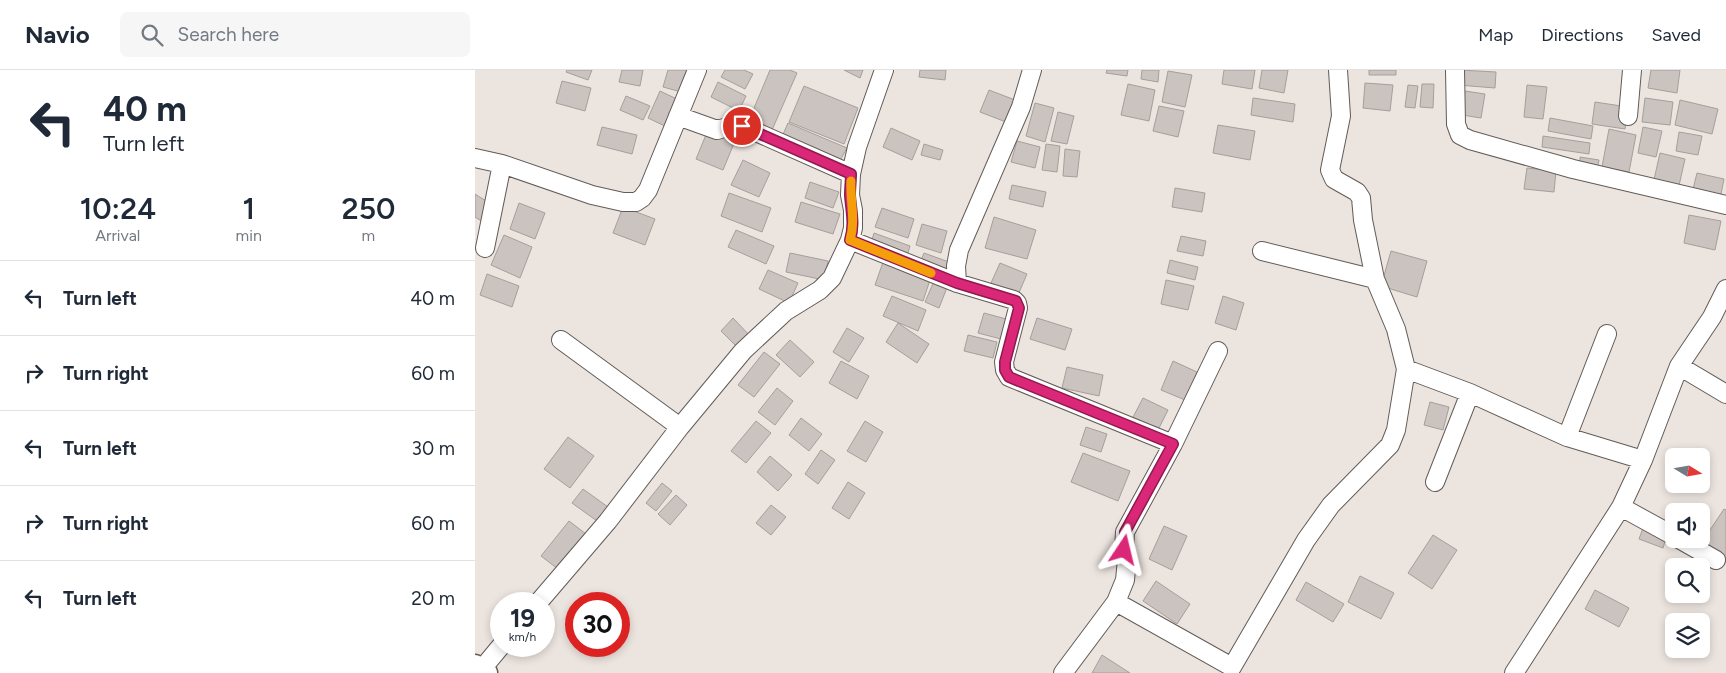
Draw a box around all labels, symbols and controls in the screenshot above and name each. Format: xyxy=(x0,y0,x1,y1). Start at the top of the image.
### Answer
search box xyxy=(120,12,470,57)
text: Navio xyxy=(25,20,90,49)
icon: search xyxy=(138,21,166,49)
text: Search here xyxy=(178,23,279,46)
text: Map xyxy=(1478,24,1513,46)
text: Directions xyxy=(1541,24,1623,46)
text: Saved xyxy=(1651,24,1701,46)
text: 40 m xyxy=(103,88,187,130)
icon: left xyxy=(20,90,85,155)
pin xyxy=(721,105,763,147)
icon: arrive xyxy=(728,112,756,140)
text: Turn left xyxy=(103,130,185,157)
text: 10:24 xyxy=(80,190,156,227)
text: 1 xyxy=(242,190,255,227)
text: 250 xyxy=(342,190,395,227)
text: Arrival xyxy=(95,226,140,245)
text: min xyxy=(236,226,262,245)
text: m xyxy=(362,226,375,245)
icon: left xyxy=(20,284,48,312)
text: Turn left xyxy=(63,287,137,310)
text: 40 m xyxy=(410,287,455,310)
icon: right xyxy=(20,359,48,387)
text: Turn right xyxy=(63,362,149,385)
text: 60 m xyxy=(411,362,455,385)
icon: left xyxy=(20,434,48,462)
text: Turn left xyxy=(63,437,137,460)
text: 30 m xyxy=(412,437,455,460)
north arrow xyxy=(1665,448,1710,492)
map controls xyxy=(1665,448,1710,658)
button: sound xyxy=(1665,503,1710,548)
icon: right xyxy=(20,509,48,537)
text: Turn right xyxy=(63,512,149,535)
text: 60 m xyxy=(411,512,455,535)
position arrow xyxy=(1097,523,1149,575)
button: search xyxy=(1665,558,1710,603)
icon: left xyxy=(20,584,48,612)
text: Turn left xyxy=(63,587,137,610)
text: 20 m xyxy=(411,587,455,610)
speed limit sign: 30 xyxy=(565,592,630,657)
text: 19 xyxy=(510,603,535,633)
button: layers xyxy=(1665,613,1710,658)
text: km/h xyxy=(509,630,536,644)

